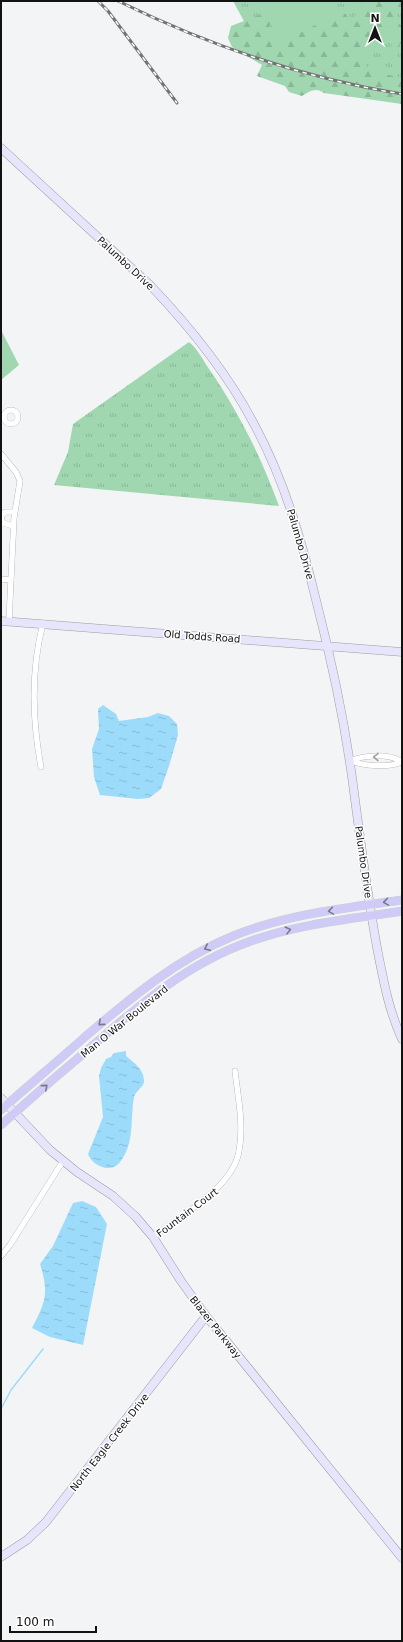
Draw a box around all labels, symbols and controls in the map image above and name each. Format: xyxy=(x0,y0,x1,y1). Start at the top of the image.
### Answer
north arrow xyxy=(355,8,395,48)
text: N xyxy=(370,12,380,25)
street label: Palumbo Drive xyxy=(95,234,156,292)
street label: Palumbo Drive xyxy=(285,508,316,581)
street label: Old Todds Road xyxy=(163,628,241,645)
one-way arrow xyxy=(373,753,379,761)
street label: Palumbo Drive xyxy=(353,825,374,899)
one-way arrow xyxy=(383,897,389,906)
one-way arrow xyxy=(328,906,334,915)
one-way arrow xyxy=(285,927,291,935)
one-way arrow xyxy=(204,943,212,951)
street label: Man O War Boulevard xyxy=(79,983,170,1060)
one-way arrow xyxy=(99,1018,106,1025)
one-way arrow xyxy=(40,1084,47,1091)
street label: Fountain Court xyxy=(154,1186,220,1239)
street label: Blazer Parkway xyxy=(188,1294,243,1361)
street label: North Eagle Creek Drive xyxy=(68,1391,151,1493)
scale bar xyxy=(10,1608,96,1634)
text: 100 m xyxy=(16,1615,54,1629)

